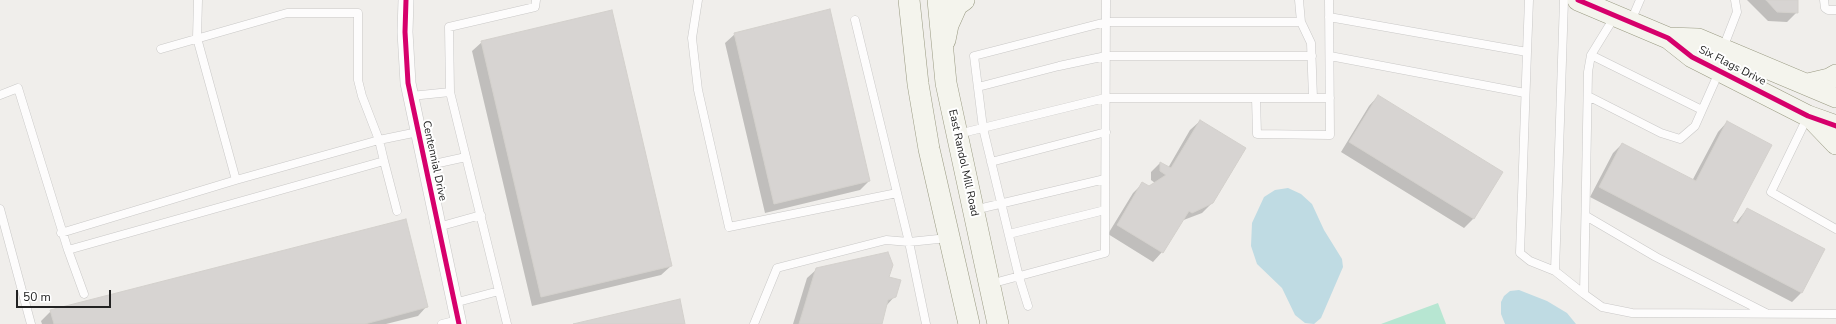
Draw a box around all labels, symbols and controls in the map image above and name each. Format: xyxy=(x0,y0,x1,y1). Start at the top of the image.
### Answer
street label: Six Flags Drive xyxy=(1696,43,1768,89)
street label: East Randol Mill Road xyxy=(945,108,981,218)
street label: Centennial Drive xyxy=(419,120,449,202)
scale bar xyxy=(18,282,113,308)
text: 50 m xyxy=(23,289,51,305)

